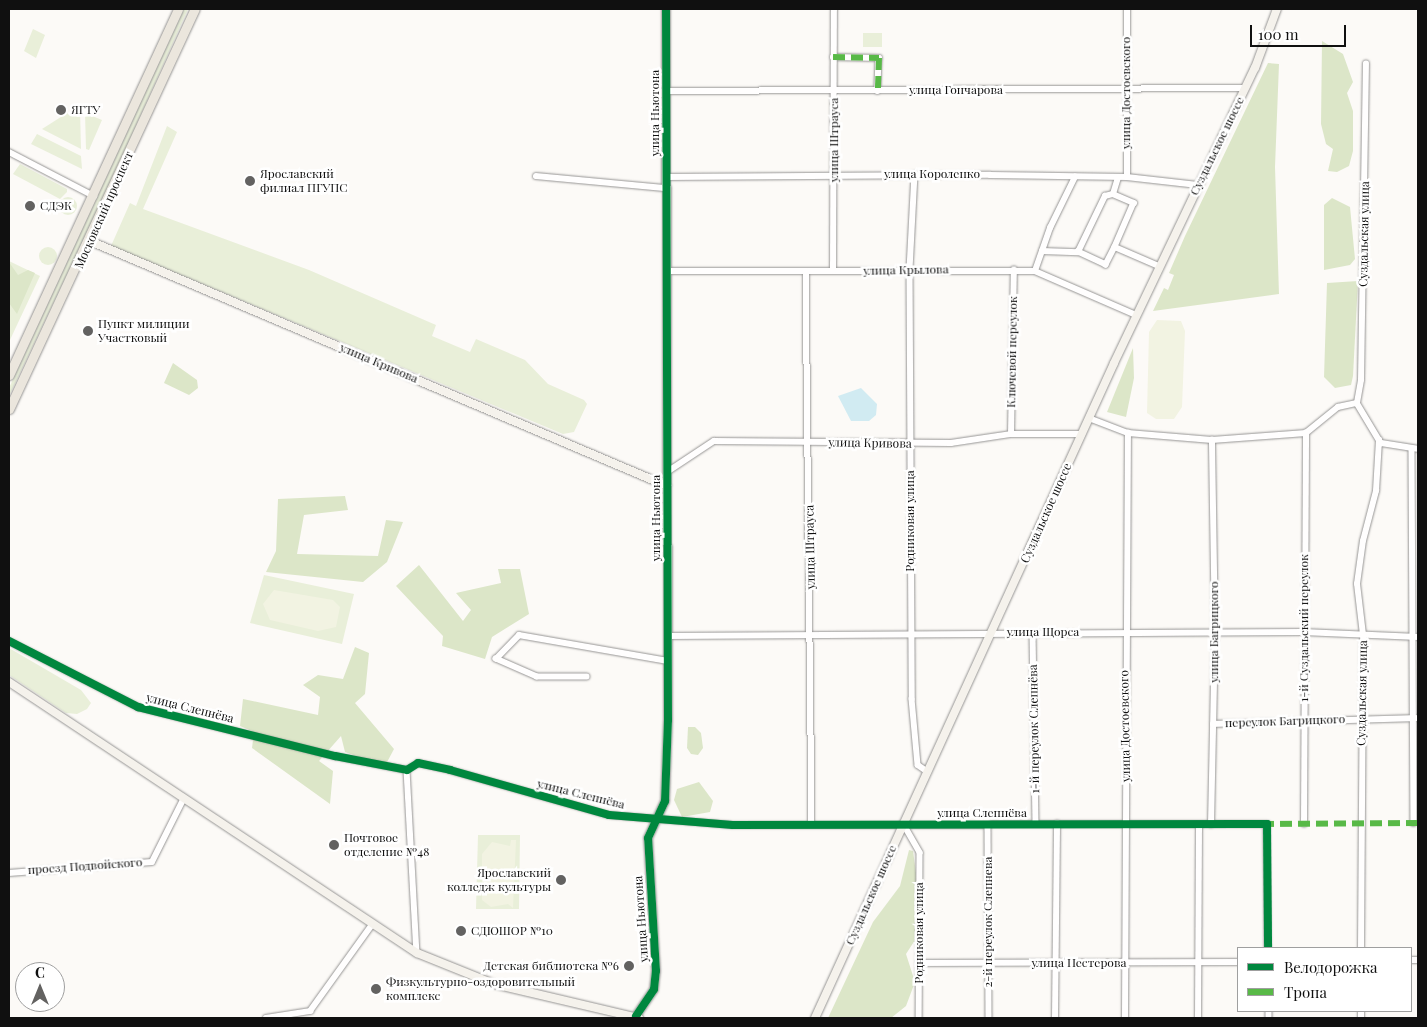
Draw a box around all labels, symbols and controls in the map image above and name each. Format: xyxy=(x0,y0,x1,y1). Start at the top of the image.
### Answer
scale bar xyxy=(1252,15,1348,47)
text: 100 m xyxy=(1258,24,1299,44)
street label: улица Достоевского xyxy=(1119,37,1133,149)
street label: улица Ньютона xyxy=(648,70,662,156)
street label: улица Гончарова xyxy=(909,83,1003,97)
street label: Суздальское шоссе xyxy=(1187,94,1247,198)
street label: улица Штрауса xyxy=(827,98,841,182)
place label: ЯГТУ xyxy=(71,103,100,117)
marker: ЯГТУ xyxy=(55,104,67,116)
street label: Московский проспект xyxy=(72,149,136,271)
place label: Ярославский филиал ПГУПС xyxy=(260,167,348,195)
street label: улица Короленко xyxy=(884,167,980,181)
marker: Ярославский филиал ПГУПС xyxy=(244,175,256,187)
street label: Суздальская улица xyxy=(1356,181,1372,287)
place label: СДЭК xyxy=(40,199,72,213)
marker: СДЭК xyxy=(24,200,36,212)
street label: улица Крылова xyxy=(863,262,949,278)
street label: Ключевой переулок xyxy=(1004,296,1020,408)
place label: Пункт милиции Участковый xyxy=(98,317,189,345)
marker: Пункт милиции Участковый xyxy=(82,325,94,337)
street label: улица Кривова xyxy=(338,340,420,386)
street label: улица Кривова xyxy=(828,435,912,451)
street label: Суздальское шоссе xyxy=(1018,461,1074,565)
street label: Родниковая улица xyxy=(903,470,917,572)
street label: улица Ньютона xyxy=(649,475,663,561)
street label: улица Штрауса xyxy=(802,505,818,589)
street label: 1-й Суздальский переулок xyxy=(1297,554,1311,702)
street label: улица Багрицкого xyxy=(1207,581,1221,683)
street label: улица Щорса xyxy=(1007,625,1079,639)
street label: Суздальская улица xyxy=(1354,640,1370,746)
street label: 1-й переулок Слепнёва xyxy=(1026,664,1042,794)
street label: улица Достоевского xyxy=(1117,670,1133,782)
street label: улица Слепнёва xyxy=(145,690,235,726)
street label: переулок Багрицкого xyxy=(1225,712,1345,730)
street label: улица Слепнёва xyxy=(536,776,626,812)
street label: улица Слепнёва xyxy=(937,806,1027,820)
place label: Почтовое отделение №48 xyxy=(344,831,430,859)
marker: Почтовое отделение №48 xyxy=(328,839,340,851)
street label: Суздальское шоссе xyxy=(843,843,899,947)
street label: проезд Подвойского xyxy=(27,855,143,877)
street label: 2-й переулок Слепнева xyxy=(981,857,995,987)
place label: Ярославский колледж культуры xyxy=(447,866,551,894)
marker: Ярославский колледж культуры xyxy=(555,874,567,886)
street label: улица Ньютона xyxy=(631,875,651,963)
street label: Родниковая улица xyxy=(912,882,926,984)
place label: СДЮШОР №10 xyxy=(471,924,553,938)
marker: СДЮШОР №10 xyxy=(455,925,467,937)
legend xyxy=(1237,947,1412,1012)
street label: улица Нестерова xyxy=(1032,956,1126,970)
text: Велодорожка xyxy=(1284,957,1377,977)
place label: Детская библиотека №6 xyxy=(484,959,619,973)
marker: Детская библиотека №6 xyxy=(623,960,635,972)
north arrow xyxy=(15,962,65,1012)
text: С xyxy=(35,963,45,982)
place label: Физкультурно-оздоровительный комплекс xyxy=(386,975,575,1003)
text: Тропа xyxy=(1284,982,1327,1002)
marker: Физкультурно-оздоровительный комплекс xyxy=(370,983,382,995)

